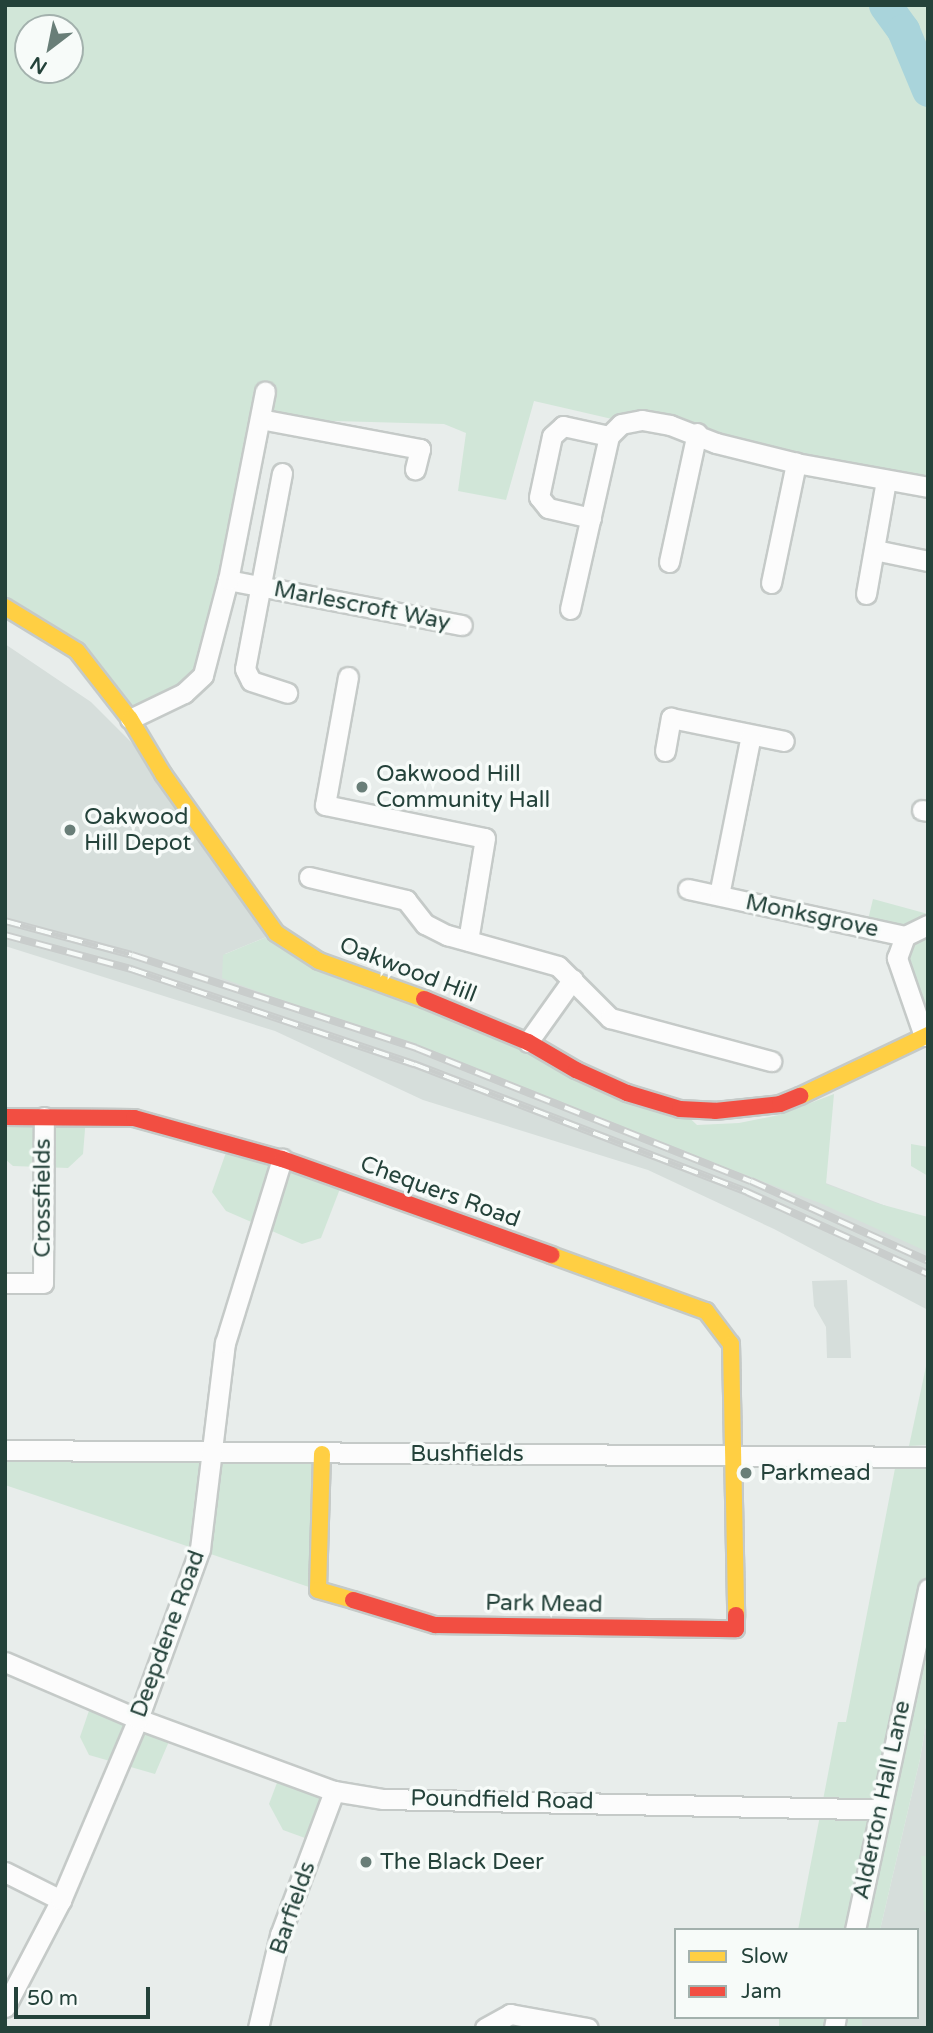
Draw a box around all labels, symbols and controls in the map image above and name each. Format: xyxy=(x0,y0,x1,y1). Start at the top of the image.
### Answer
north arrow xyxy=(14,14,84,84)
text: N xyxy=(27,52,51,78)
street label: Marlescroft Way xyxy=(271,575,453,637)
place label: Oakwood Hill Community Hall xyxy=(376,760,550,814)
marker: Oakwood Hill Community Hall xyxy=(354,779,370,795)
place label: Oakwood Hill Depot xyxy=(84,803,191,857)
marker: Oakwood Hill Depot xyxy=(62,822,78,838)
street label: Monksgrove xyxy=(743,888,881,944)
street label: Oakwood Hill xyxy=(335,931,481,1009)
street label: Crossfields xyxy=(29,1138,57,1258)
street label: Chequers Road xyxy=(356,1150,524,1234)
street label: Bushfields xyxy=(410,1440,524,1468)
place label: Parkmead xyxy=(760,1459,871,1487)
marker: Parkmead xyxy=(738,1465,754,1481)
street label: Deepdene Road xyxy=(125,1547,211,1721)
street label: Park Mead xyxy=(485,1589,603,1619)
street label: Alderton Hall Lane xyxy=(847,1698,917,1902)
street label: Poundfield Road xyxy=(410,1785,594,1815)
place label: The Black Deer xyxy=(380,1848,544,1876)
marker: The Black Deer xyxy=(358,1854,374,1870)
street label: Barfields xyxy=(264,1858,322,1958)
legend xyxy=(674,1928,919,2019)
text: Slow xyxy=(741,1944,788,1969)
scale bar xyxy=(18,1974,154,2018)
text: Jam xyxy=(741,1979,782,2004)
text: 50 m xyxy=(27,1986,78,2011)

